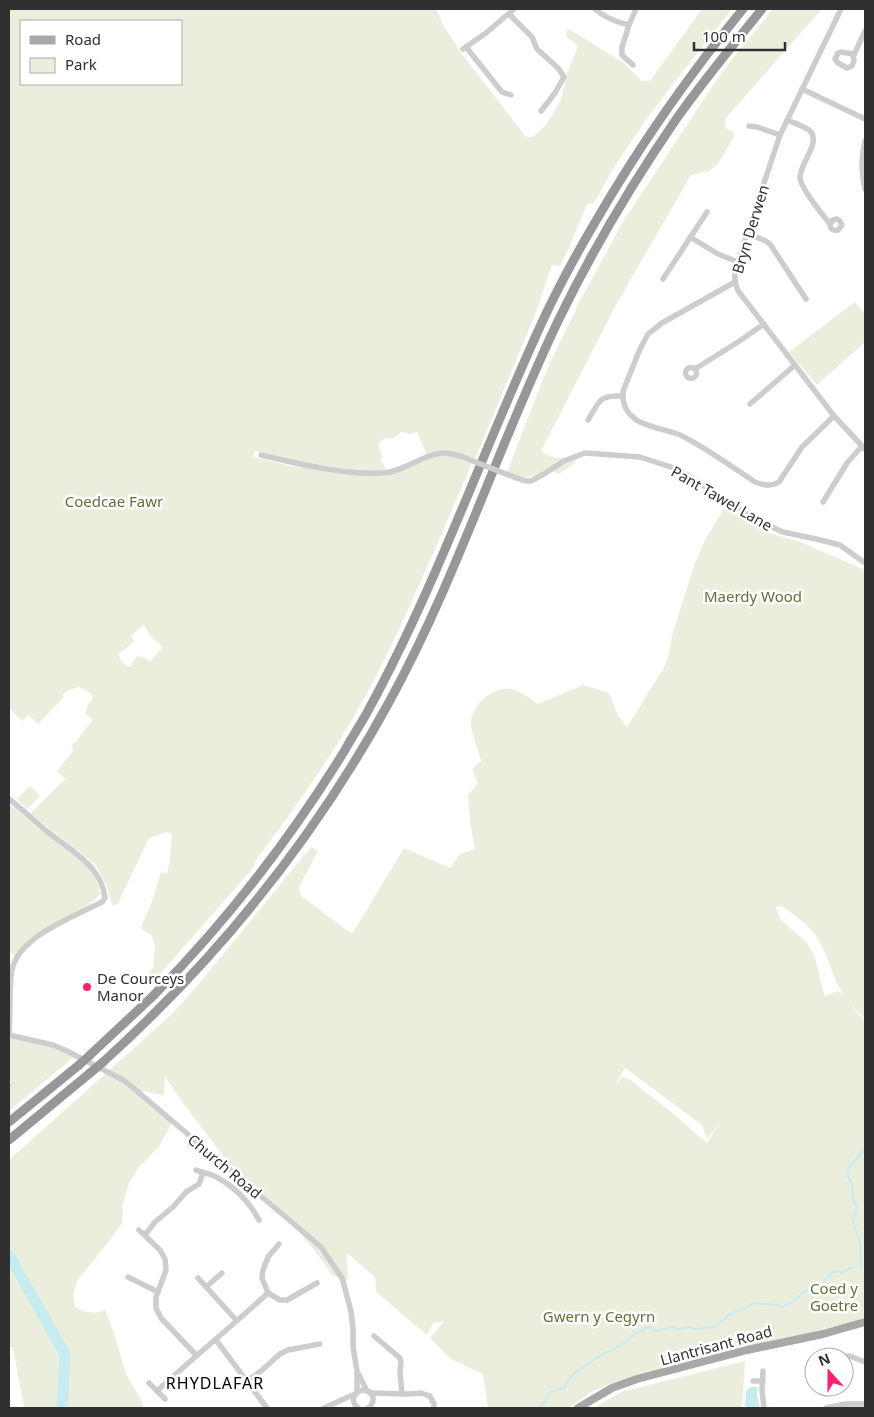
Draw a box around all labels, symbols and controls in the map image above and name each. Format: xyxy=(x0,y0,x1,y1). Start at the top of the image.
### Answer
legend xyxy=(20,20,182,85)
scale bar xyxy=(694,20,785,52)
text: 100 m xyxy=(702,26,746,46)
text: Road xyxy=(65,29,101,49)
text: Park xyxy=(65,54,97,74)
street label: Bryn Derwen xyxy=(727,182,773,276)
street label: Pant Tawel Lane xyxy=(668,461,776,535)
park label: Coedcae Fawr xyxy=(65,491,163,511)
park label: Maerdy Wood xyxy=(704,586,802,606)
place label: De Courceys Manor xyxy=(97,968,184,1005)
marker: De Courceys Manor xyxy=(81,981,93,993)
street label: Church Road xyxy=(184,1129,266,1203)
park label: Coed y Goetre xyxy=(810,1278,858,1315)
park label: Gwern y Cegyrn xyxy=(543,1306,655,1326)
street label: Llantrisant Road xyxy=(658,1320,774,1370)
north arrow xyxy=(804,1347,854,1397)
text: N xyxy=(815,1348,833,1370)
district label: RHYDLAFAR xyxy=(166,1372,264,1394)

